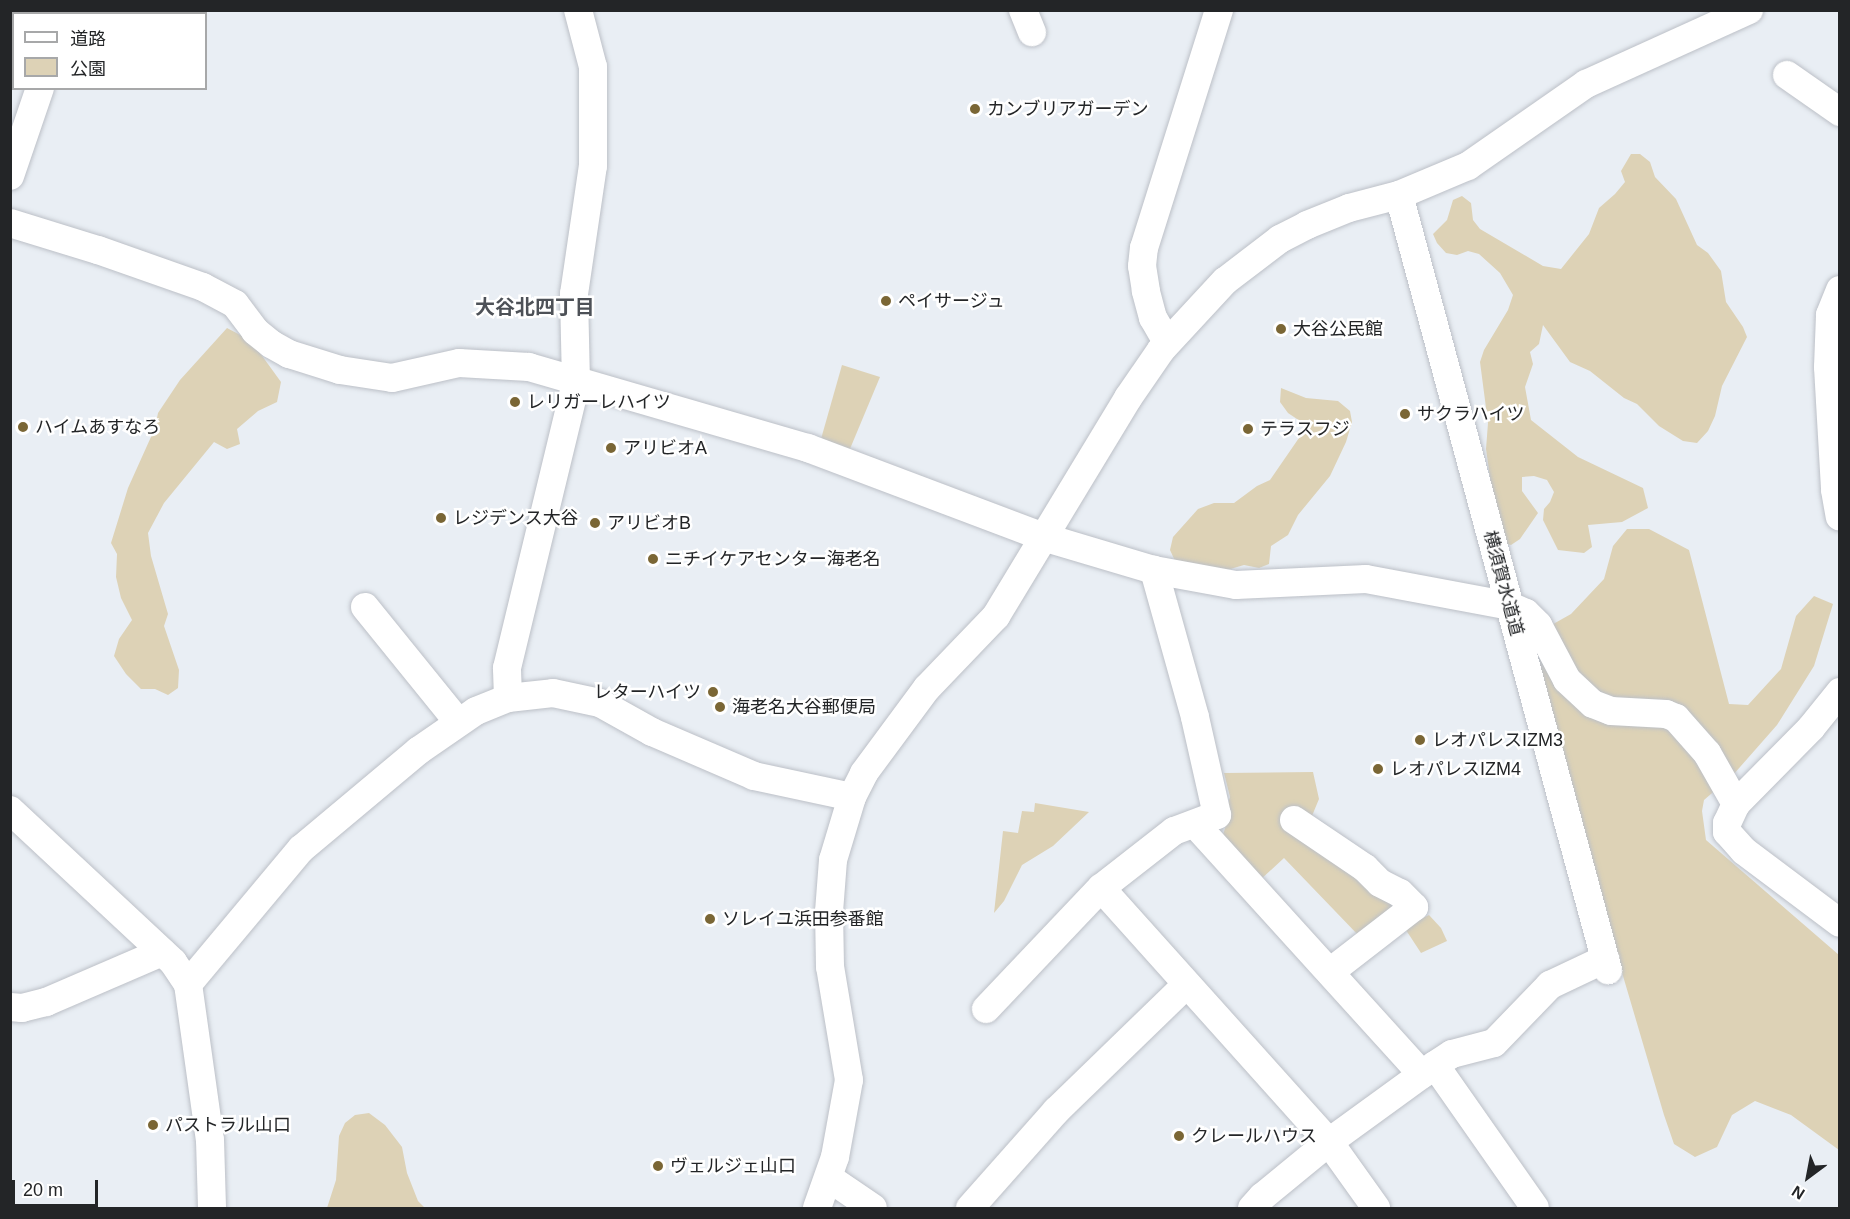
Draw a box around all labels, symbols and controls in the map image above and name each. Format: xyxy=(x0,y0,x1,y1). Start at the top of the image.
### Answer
legend xyxy=(12,12,207,90)
text: 道路 xyxy=(70,29,106,49)
text: 公園 xyxy=(70,59,106,79)
place label: カンブリアガーデン xyxy=(987,98,1149,120)
marker: カンブリアガーデン xyxy=(968,102,982,116)
place label: ペイサージュ xyxy=(898,290,1006,312)
marker: ペイサージュ xyxy=(879,294,893,308)
district label: 大谷北四丁目 xyxy=(475,295,595,319)
place label: 大谷公民館 xyxy=(1293,318,1383,340)
marker: 大谷公民館 xyxy=(1274,322,1288,336)
place label: レリガーレハイツ xyxy=(527,391,671,413)
marker: レリガーレハイツ xyxy=(508,395,522,409)
place label: サクラハイツ xyxy=(1417,403,1525,425)
marker: サクラハイツ xyxy=(1398,407,1412,421)
place label: ハイムあすなろ xyxy=(35,416,161,438)
place label: テラスフジ xyxy=(1260,418,1350,440)
marker: ハイムあすなろ xyxy=(16,420,30,434)
marker: テラスフジ xyxy=(1241,422,1255,436)
place label: アリビオA xyxy=(623,437,707,459)
marker: アリビオA xyxy=(604,441,618,455)
place label: レジデンス大谷 xyxy=(453,507,579,529)
marker: レジデンス大谷 xyxy=(434,511,448,525)
place label: アリビオB xyxy=(607,512,691,534)
marker: アリビオB xyxy=(588,516,602,530)
street label: 横須賀水道道 xyxy=(1479,528,1527,638)
place label: ニチイケアセンター海老名 xyxy=(665,548,881,570)
marker: ニチイケアセンター海老名 xyxy=(646,552,660,566)
place label: レターハイツ xyxy=(593,681,701,703)
marker: レターハイツ xyxy=(706,685,720,699)
place label: 海老名大谷郵便局 xyxy=(732,696,876,718)
marker: 海老名大谷郵便局 xyxy=(713,700,727,714)
place label: レオパレスIZM3 xyxy=(1432,729,1563,751)
marker: レオパレスIZM3 xyxy=(1413,733,1427,747)
place label: レオパレスIZM4 xyxy=(1390,758,1521,780)
marker: レオパレスIZM4 xyxy=(1371,762,1385,776)
place label: ソレイユ浜田参番館 xyxy=(722,908,884,930)
marker: ソレイユ浜田参番館 xyxy=(703,912,717,926)
place label: パストラル山口 xyxy=(165,1114,291,1136)
marker: パストラル山口 xyxy=(146,1118,160,1132)
place label: クレールハウス xyxy=(1191,1125,1317,1147)
marker: クレールハウス xyxy=(1172,1129,1186,1143)
north arrow xyxy=(1778,1147,1838,1207)
place label: ヴェルジェ山口 xyxy=(670,1155,796,1177)
marker: ヴェルジェ山口 xyxy=(651,1159,665,1173)
scale bar xyxy=(15,1168,100,1206)
text: 20 m xyxy=(23,1180,63,1200)
text: N xyxy=(1789,1182,1808,1203)

